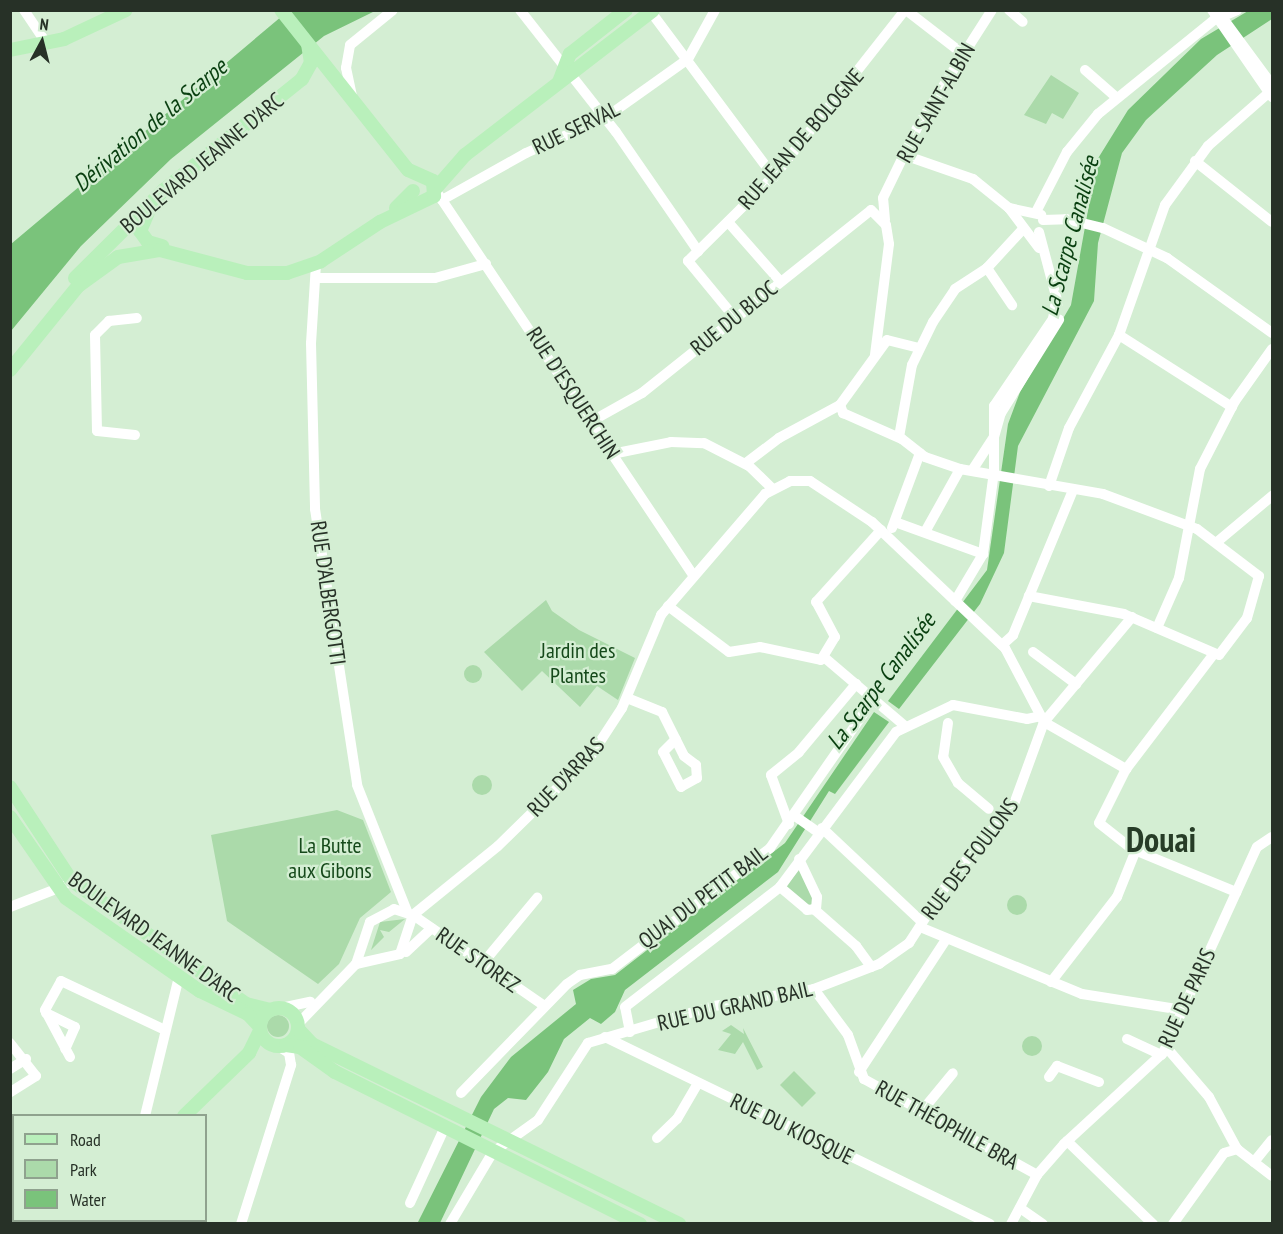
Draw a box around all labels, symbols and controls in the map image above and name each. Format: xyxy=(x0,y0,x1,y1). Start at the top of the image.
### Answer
north arrow xyxy=(12,12,72,72)
text: N xyxy=(39,14,50,35)
street label: RUE SAINT-ALBIN xyxy=(891,39,981,167)
water label: Dérivation de la Scarpe xyxy=(67,52,233,198)
street label: RUE JEAN DE BOLOGNE xyxy=(733,63,869,215)
street label: BOULEVARD JEANNE D'ARC xyxy=(115,87,289,239)
street label: RUE SERVAL xyxy=(528,96,624,160)
water label: La Scarpe Canalisée xyxy=(1035,153,1105,319)
street label: RUE DU BLOC xyxy=(685,275,783,361)
street label: RUE D'ESQUERCHIN xyxy=(521,322,625,464)
street label: RUE D'ALBERGOTTI xyxy=(305,519,351,667)
water label: La Scarpe Canalisée xyxy=(820,607,942,755)
park label: Jardin des Plantes xyxy=(541,637,615,688)
street label: RUE D'ARRAS xyxy=(522,732,610,822)
street label: RUE DES FOULONS xyxy=(916,793,1024,925)
district label: Douai xyxy=(1126,820,1196,860)
park label: La Butte aux Gibons xyxy=(288,832,372,884)
street label: QUAI DU PETIT BAIL xyxy=(633,840,773,954)
street label: BOULEVARD JEANNE D'ARC xyxy=(63,866,245,1008)
street label: RUE STOREZ xyxy=(431,922,525,998)
street label: RUE DE PARIS xyxy=(1153,944,1221,1052)
street label: RUE DU GRAND BAIL xyxy=(655,975,815,1037)
street label: RUE THÉOPHILE BRA xyxy=(871,1075,1023,1175)
street label: RUE DU KIOSQUE xyxy=(726,1088,858,1170)
legend xyxy=(12,1114,207,1222)
text: Road xyxy=(70,1128,101,1151)
text: Park xyxy=(70,1158,97,1181)
text: Water xyxy=(70,1188,106,1211)

